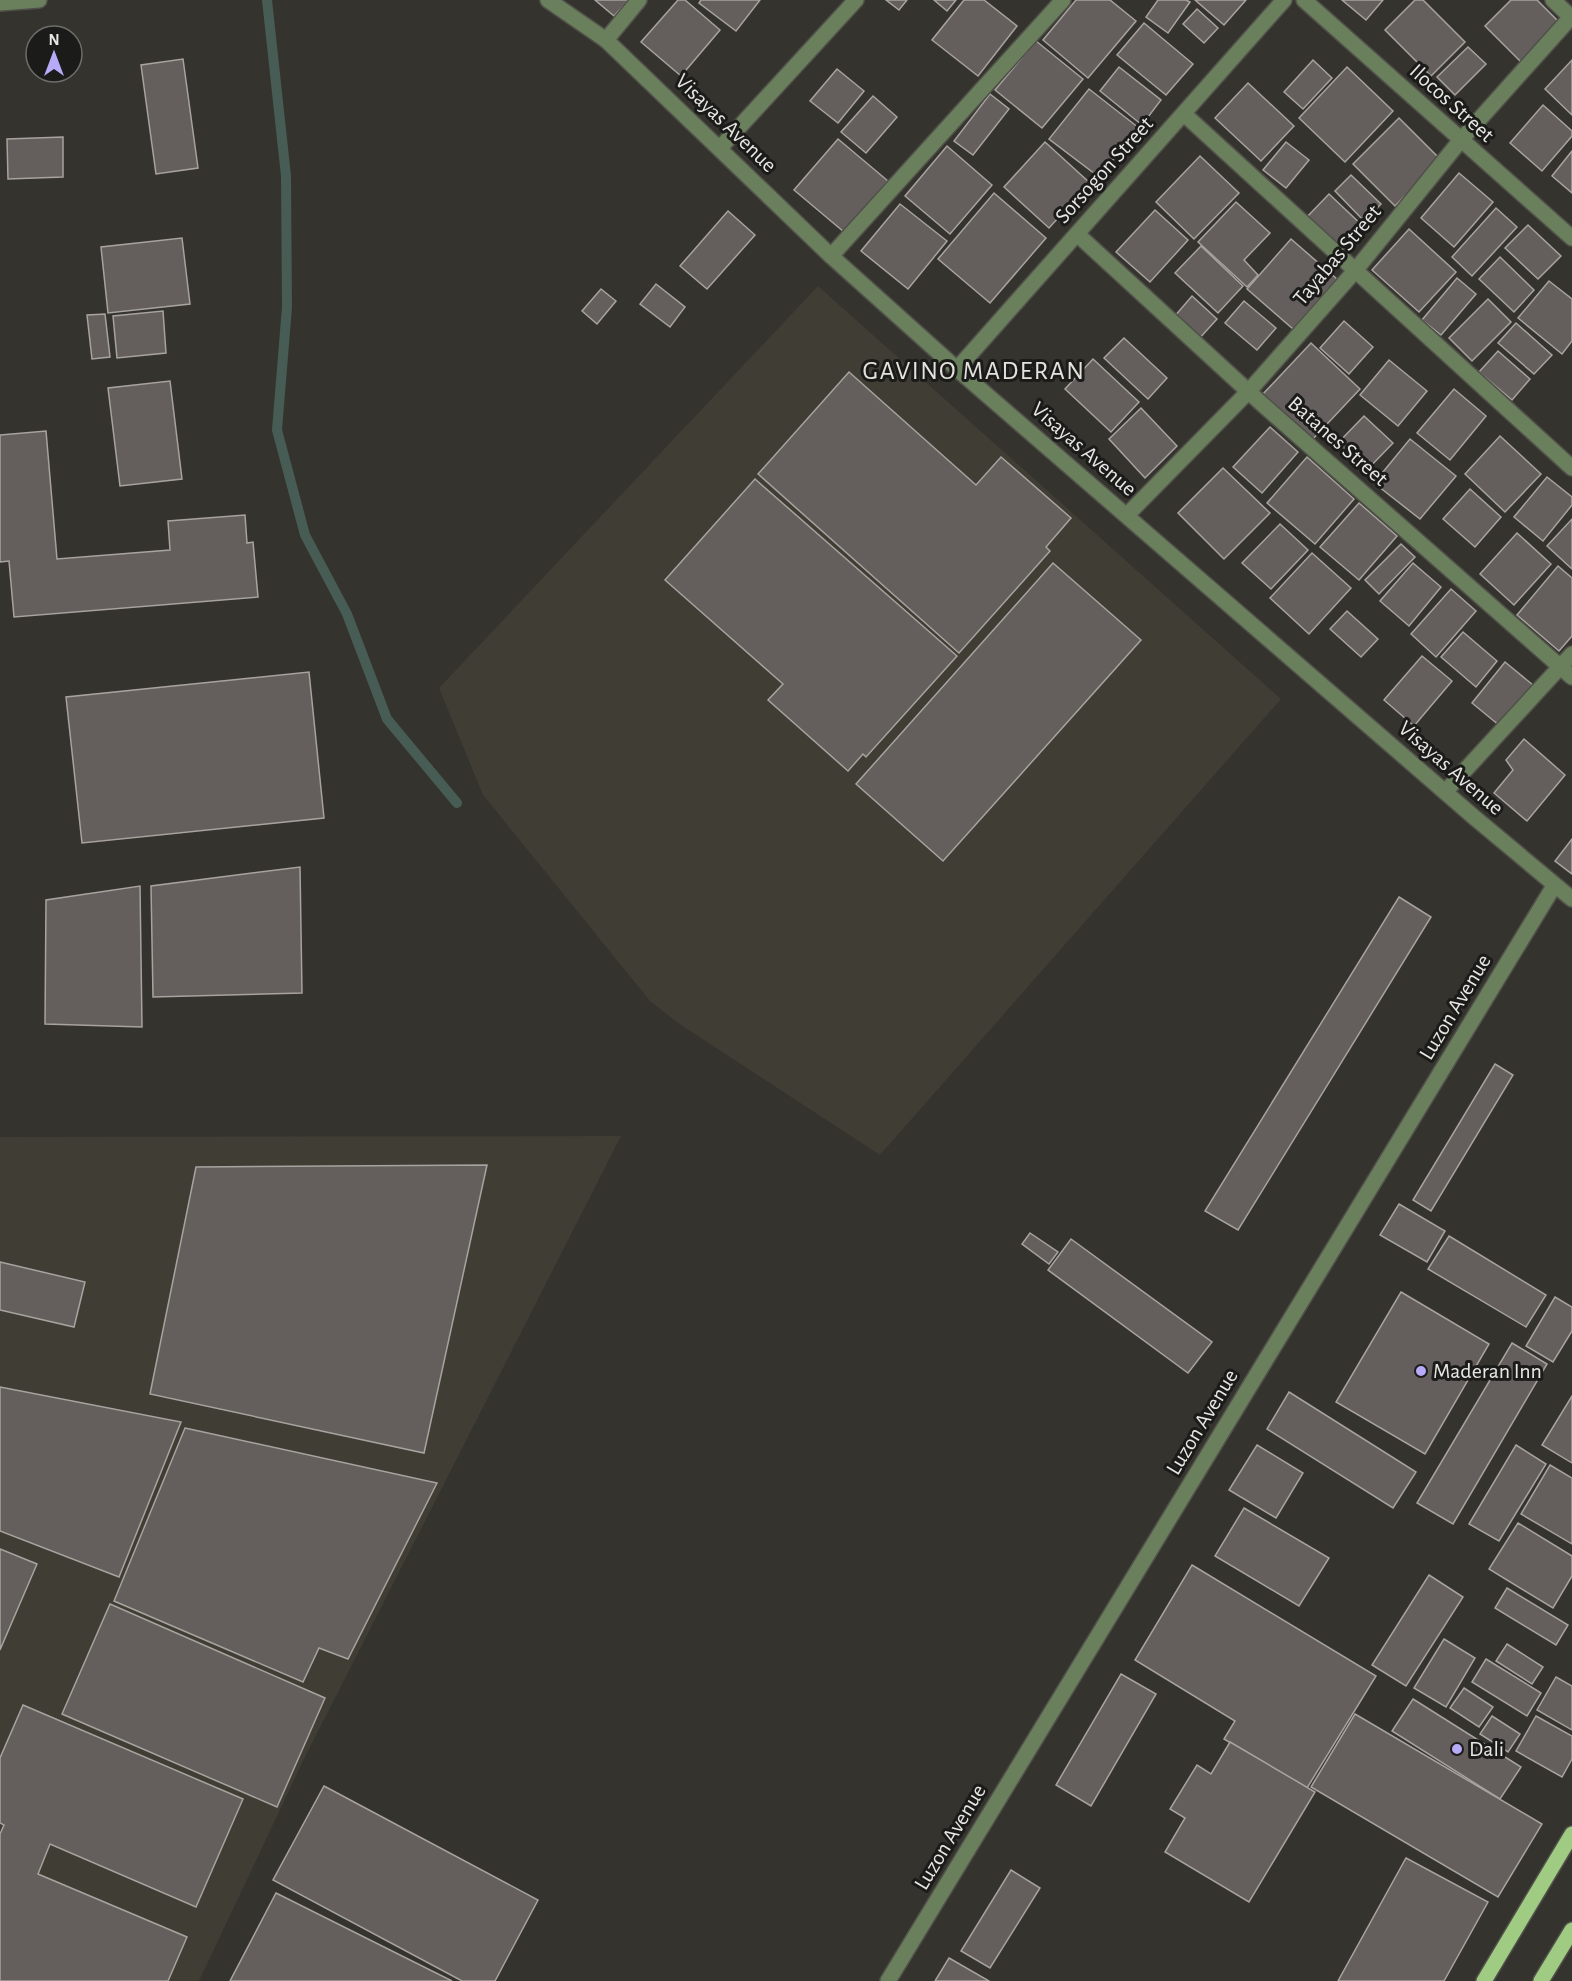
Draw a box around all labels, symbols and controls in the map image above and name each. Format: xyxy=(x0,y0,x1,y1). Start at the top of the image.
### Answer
north arrow xyxy=(24,24,84,84)
text: N xyxy=(48,32,60,48)
street label: Ilocos Street xyxy=(1406,60,1498,146)
street label: Visayas Avenue xyxy=(671,70,781,176)
street label: Sorsogon Street xyxy=(1051,113,1157,227)
street label: Tayabas Street xyxy=(1289,201,1385,309)
district label: GAVINO MADERAN xyxy=(863,358,1085,384)
street label: Batanes Street xyxy=(1284,392,1392,490)
street label: Visayas Avenue xyxy=(1027,398,1141,500)
street label: Visayas Avenue xyxy=(1394,717,1508,819)
street label: Luzon Avenue xyxy=(1415,950,1495,1064)
place label: Maderan Inn xyxy=(1433,1360,1542,1382)
marker: Maderan Inn xyxy=(1414,1364,1428,1378)
street label: Luzon Avenue xyxy=(1162,1365,1242,1479)
place label: Dali xyxy=(1469,1738,1504,1760)
marker: Dali xyxy=(1450,1742,1464,1756)
street label: Luzon Avenue xyxy=(910,1780,990,1894)

